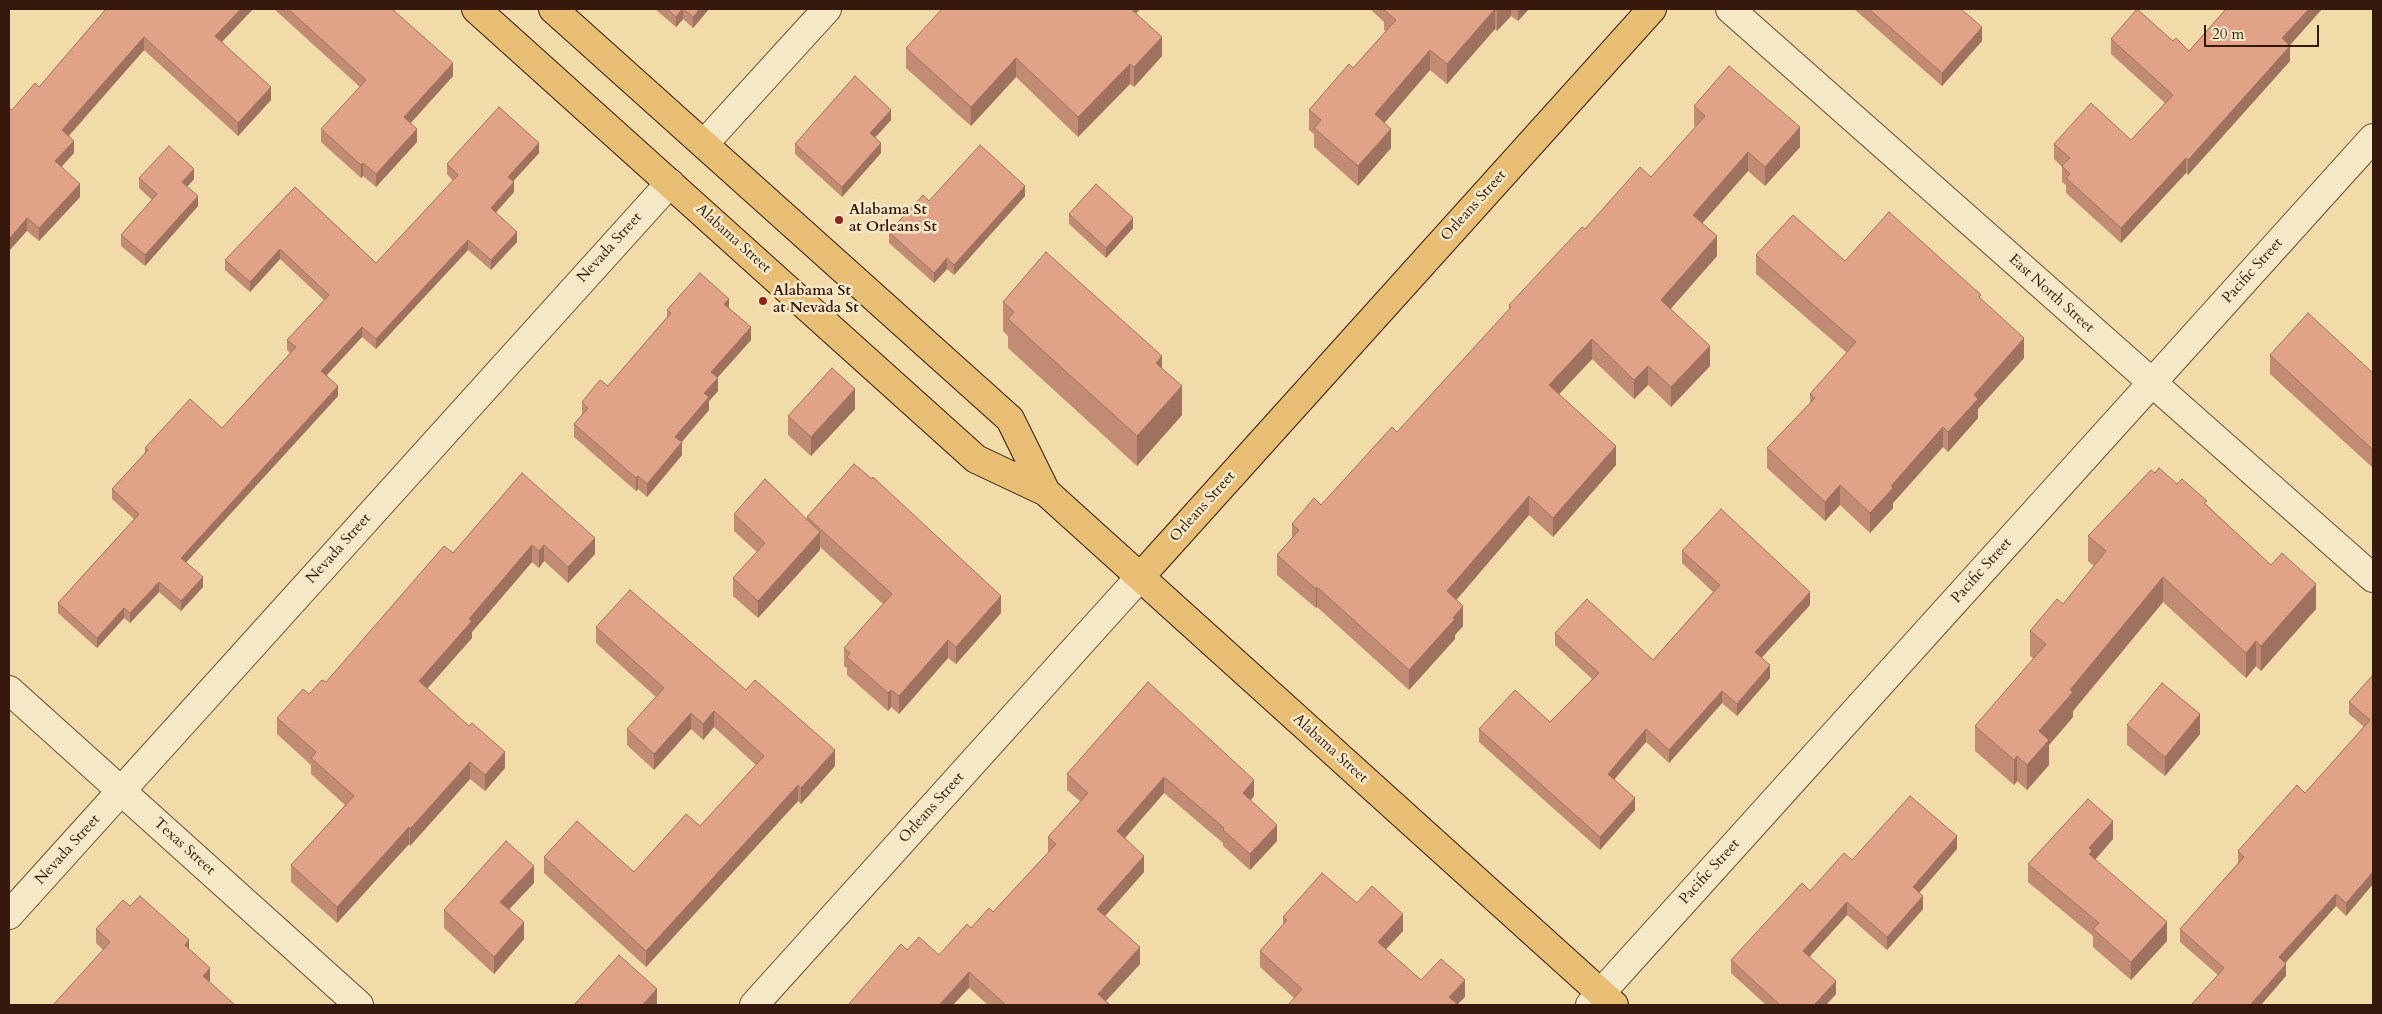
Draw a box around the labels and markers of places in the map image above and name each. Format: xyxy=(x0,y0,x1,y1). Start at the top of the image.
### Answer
place label: Alabama St at Orleans St xyxy=(849,202,937,237)
marker: Alabama St at Orleans St xyxy=(833,214,845,226)
place label: Alabama St at Nevada St xyxy=(773,283,858,318)
marker: Alabama St at Nevada St xyxy=(757,295,769,307)

